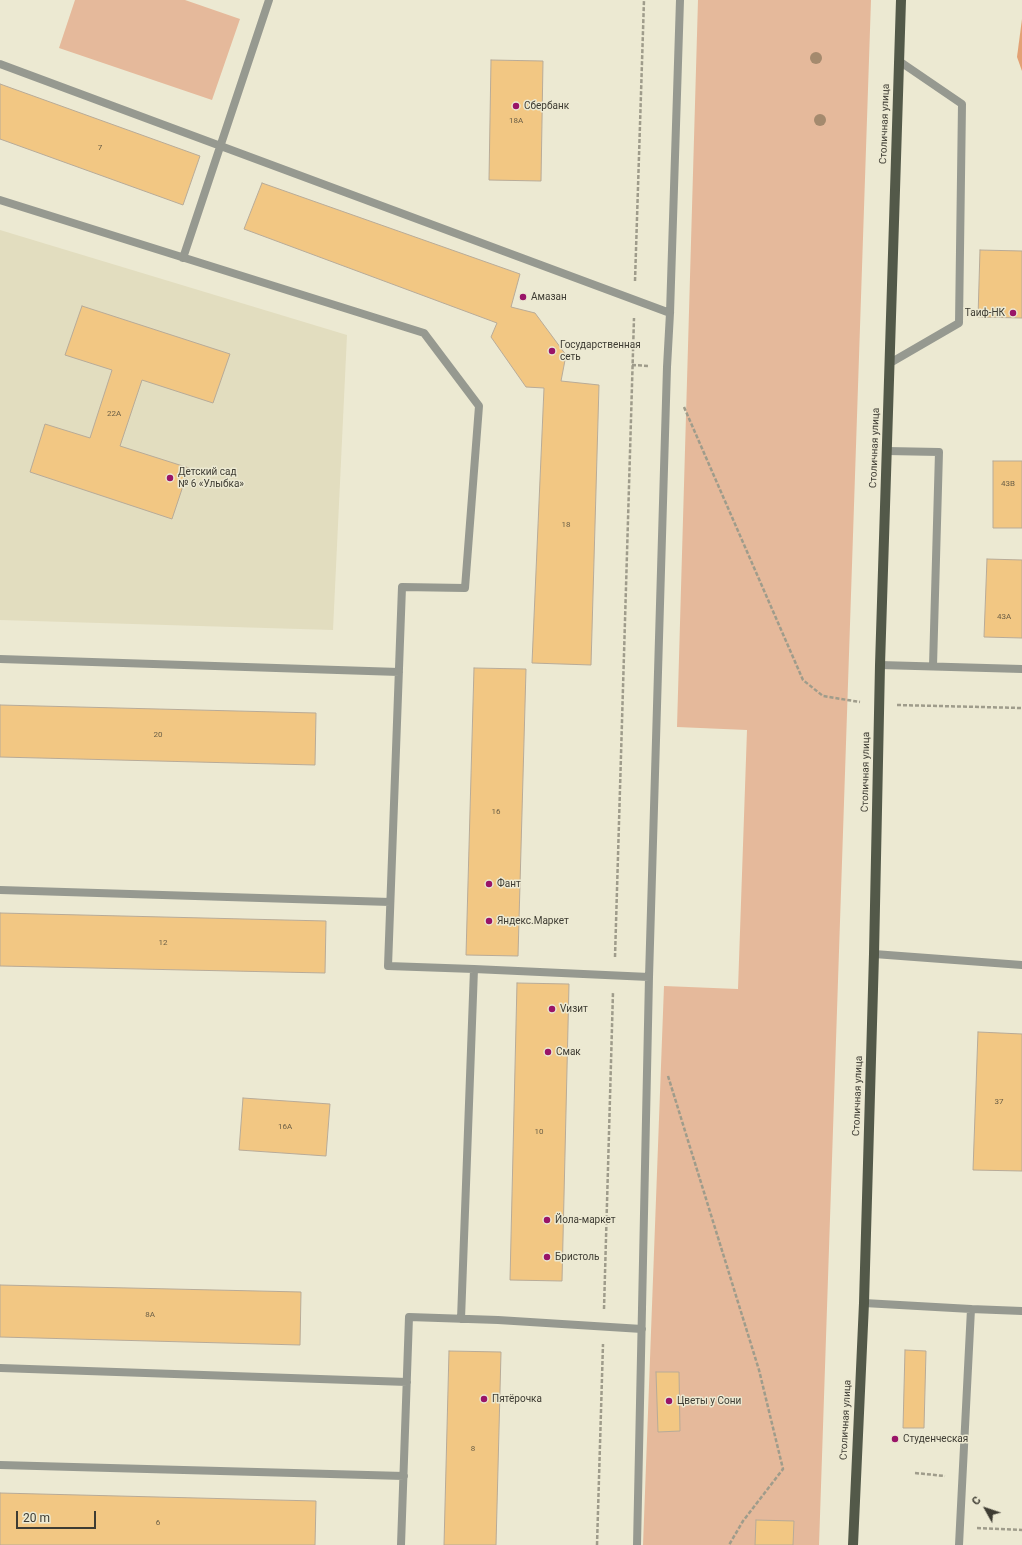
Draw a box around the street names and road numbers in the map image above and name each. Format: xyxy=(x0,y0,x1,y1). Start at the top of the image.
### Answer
street label: Столичная улица xyxy=(878,84,892,164)
street label: Столичная улица xyxy=(868,408,882,488)
street label: Столичная улица xyxy=(859,732,873,812)
street label: Столичная улица xyxy=(851,1056,865,1136)
street label: Столичная улица xyxy=(838,1380,854,1460)

